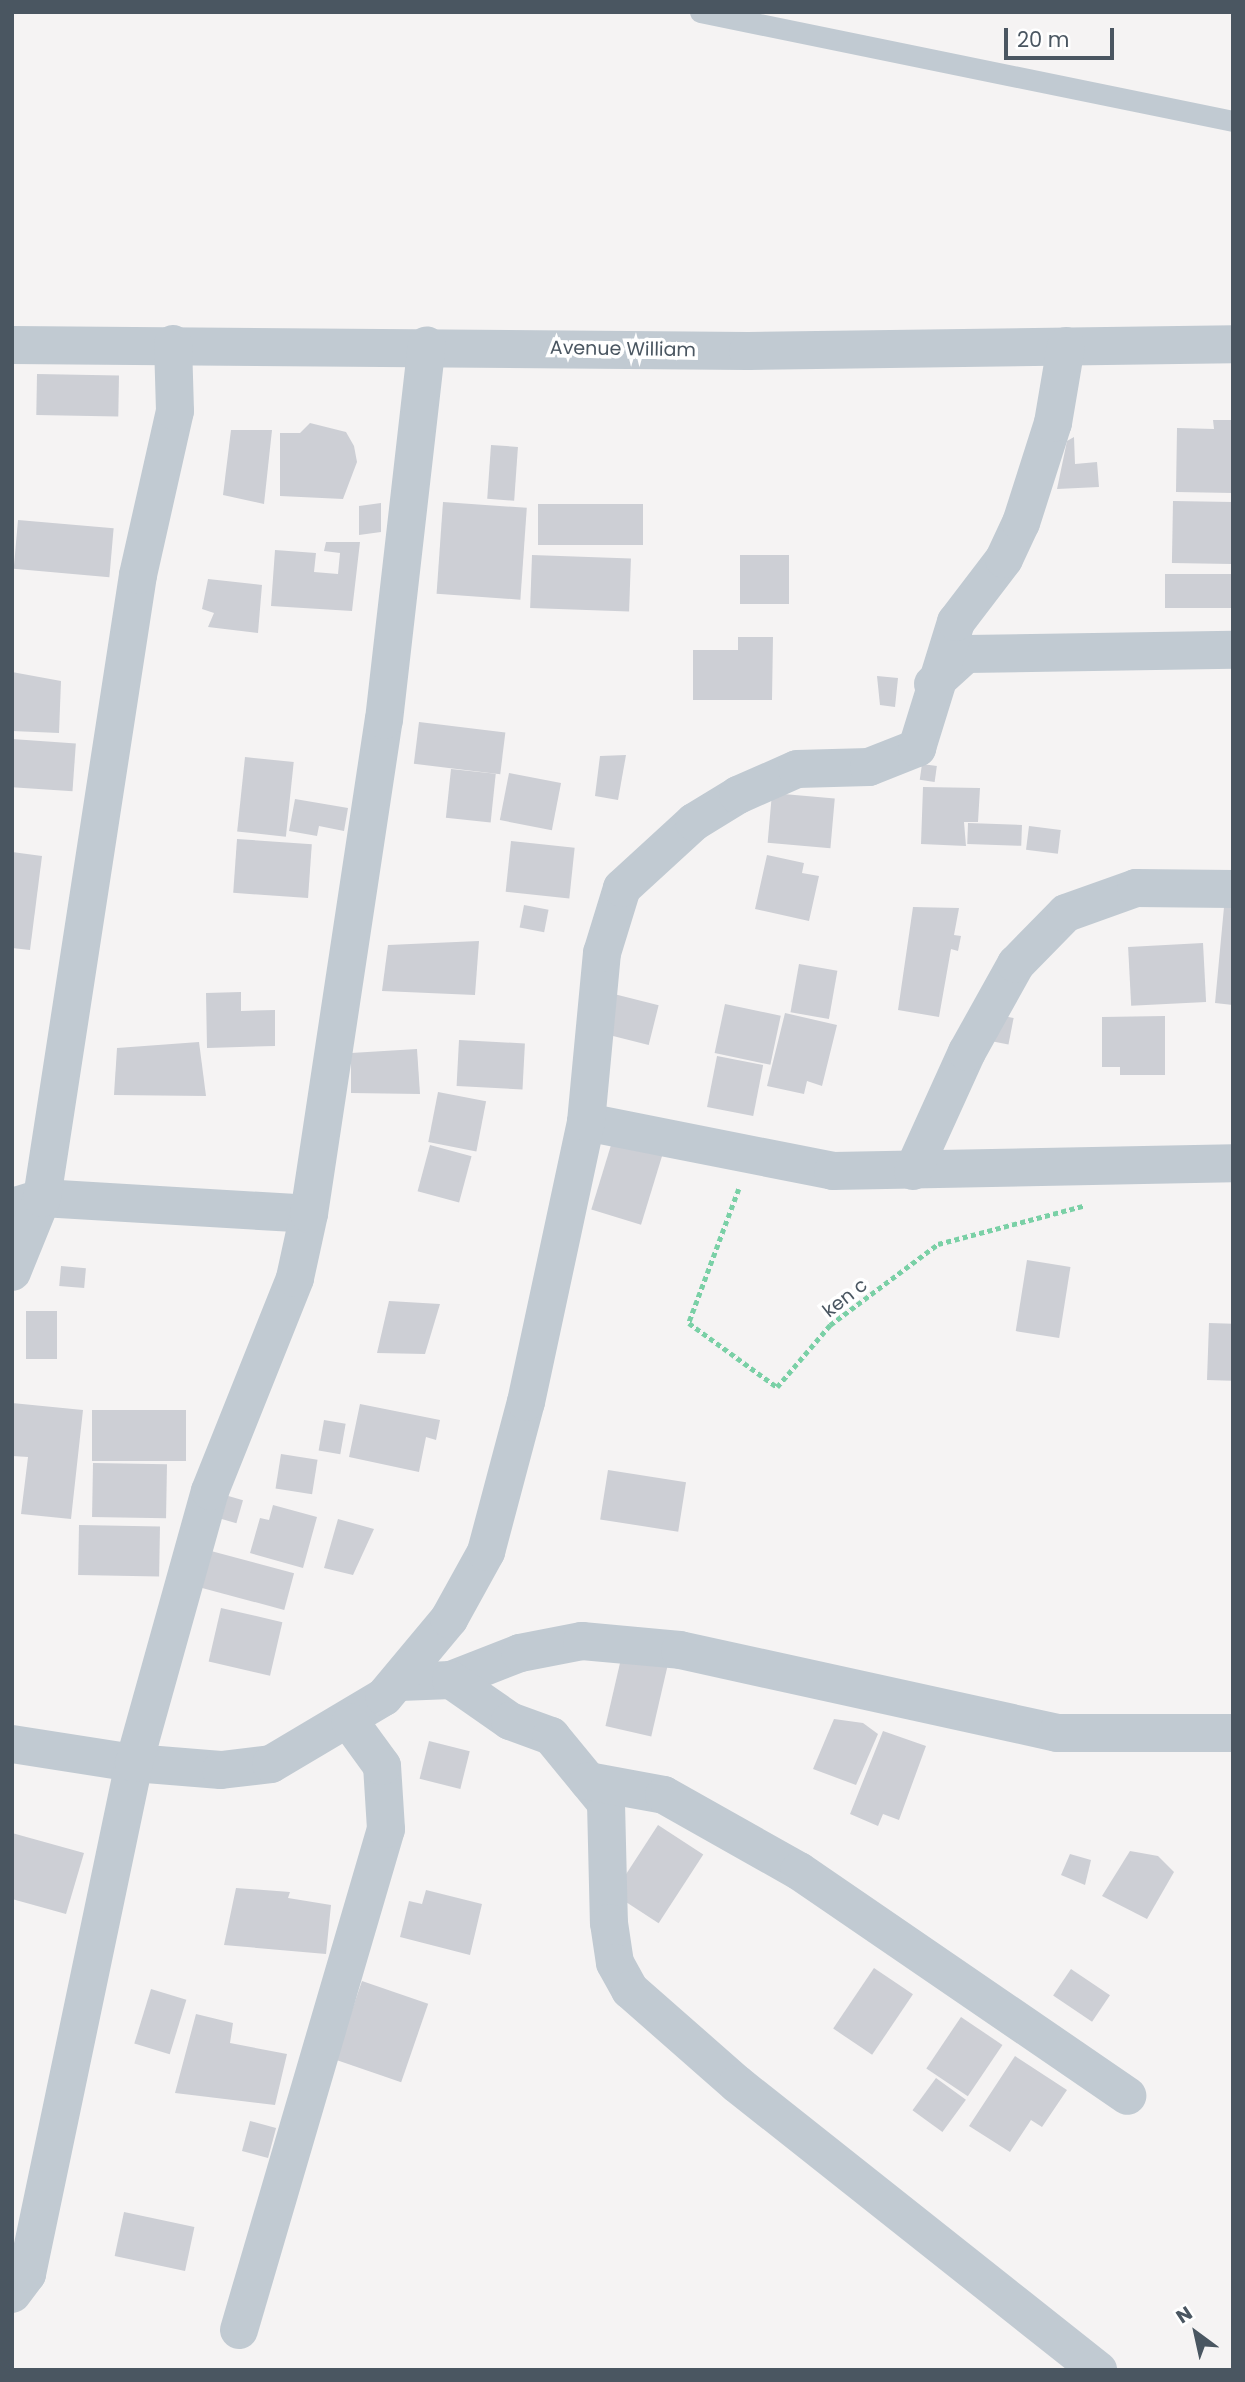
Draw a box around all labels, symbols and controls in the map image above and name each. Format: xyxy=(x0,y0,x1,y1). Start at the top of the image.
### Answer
scale bar xyxy=(1007,14,1117,58)
text: 20 m xyxy=(1017,25,1070,54)
street label: Avenue William xyxy=(550,336,696,362)
street label: ken c xyxy=(818,1274,872,1322)
north arrow xyxy=(1161,2298,1231,2368)
text: N xyxy=(1171,2300,1198,2330)

